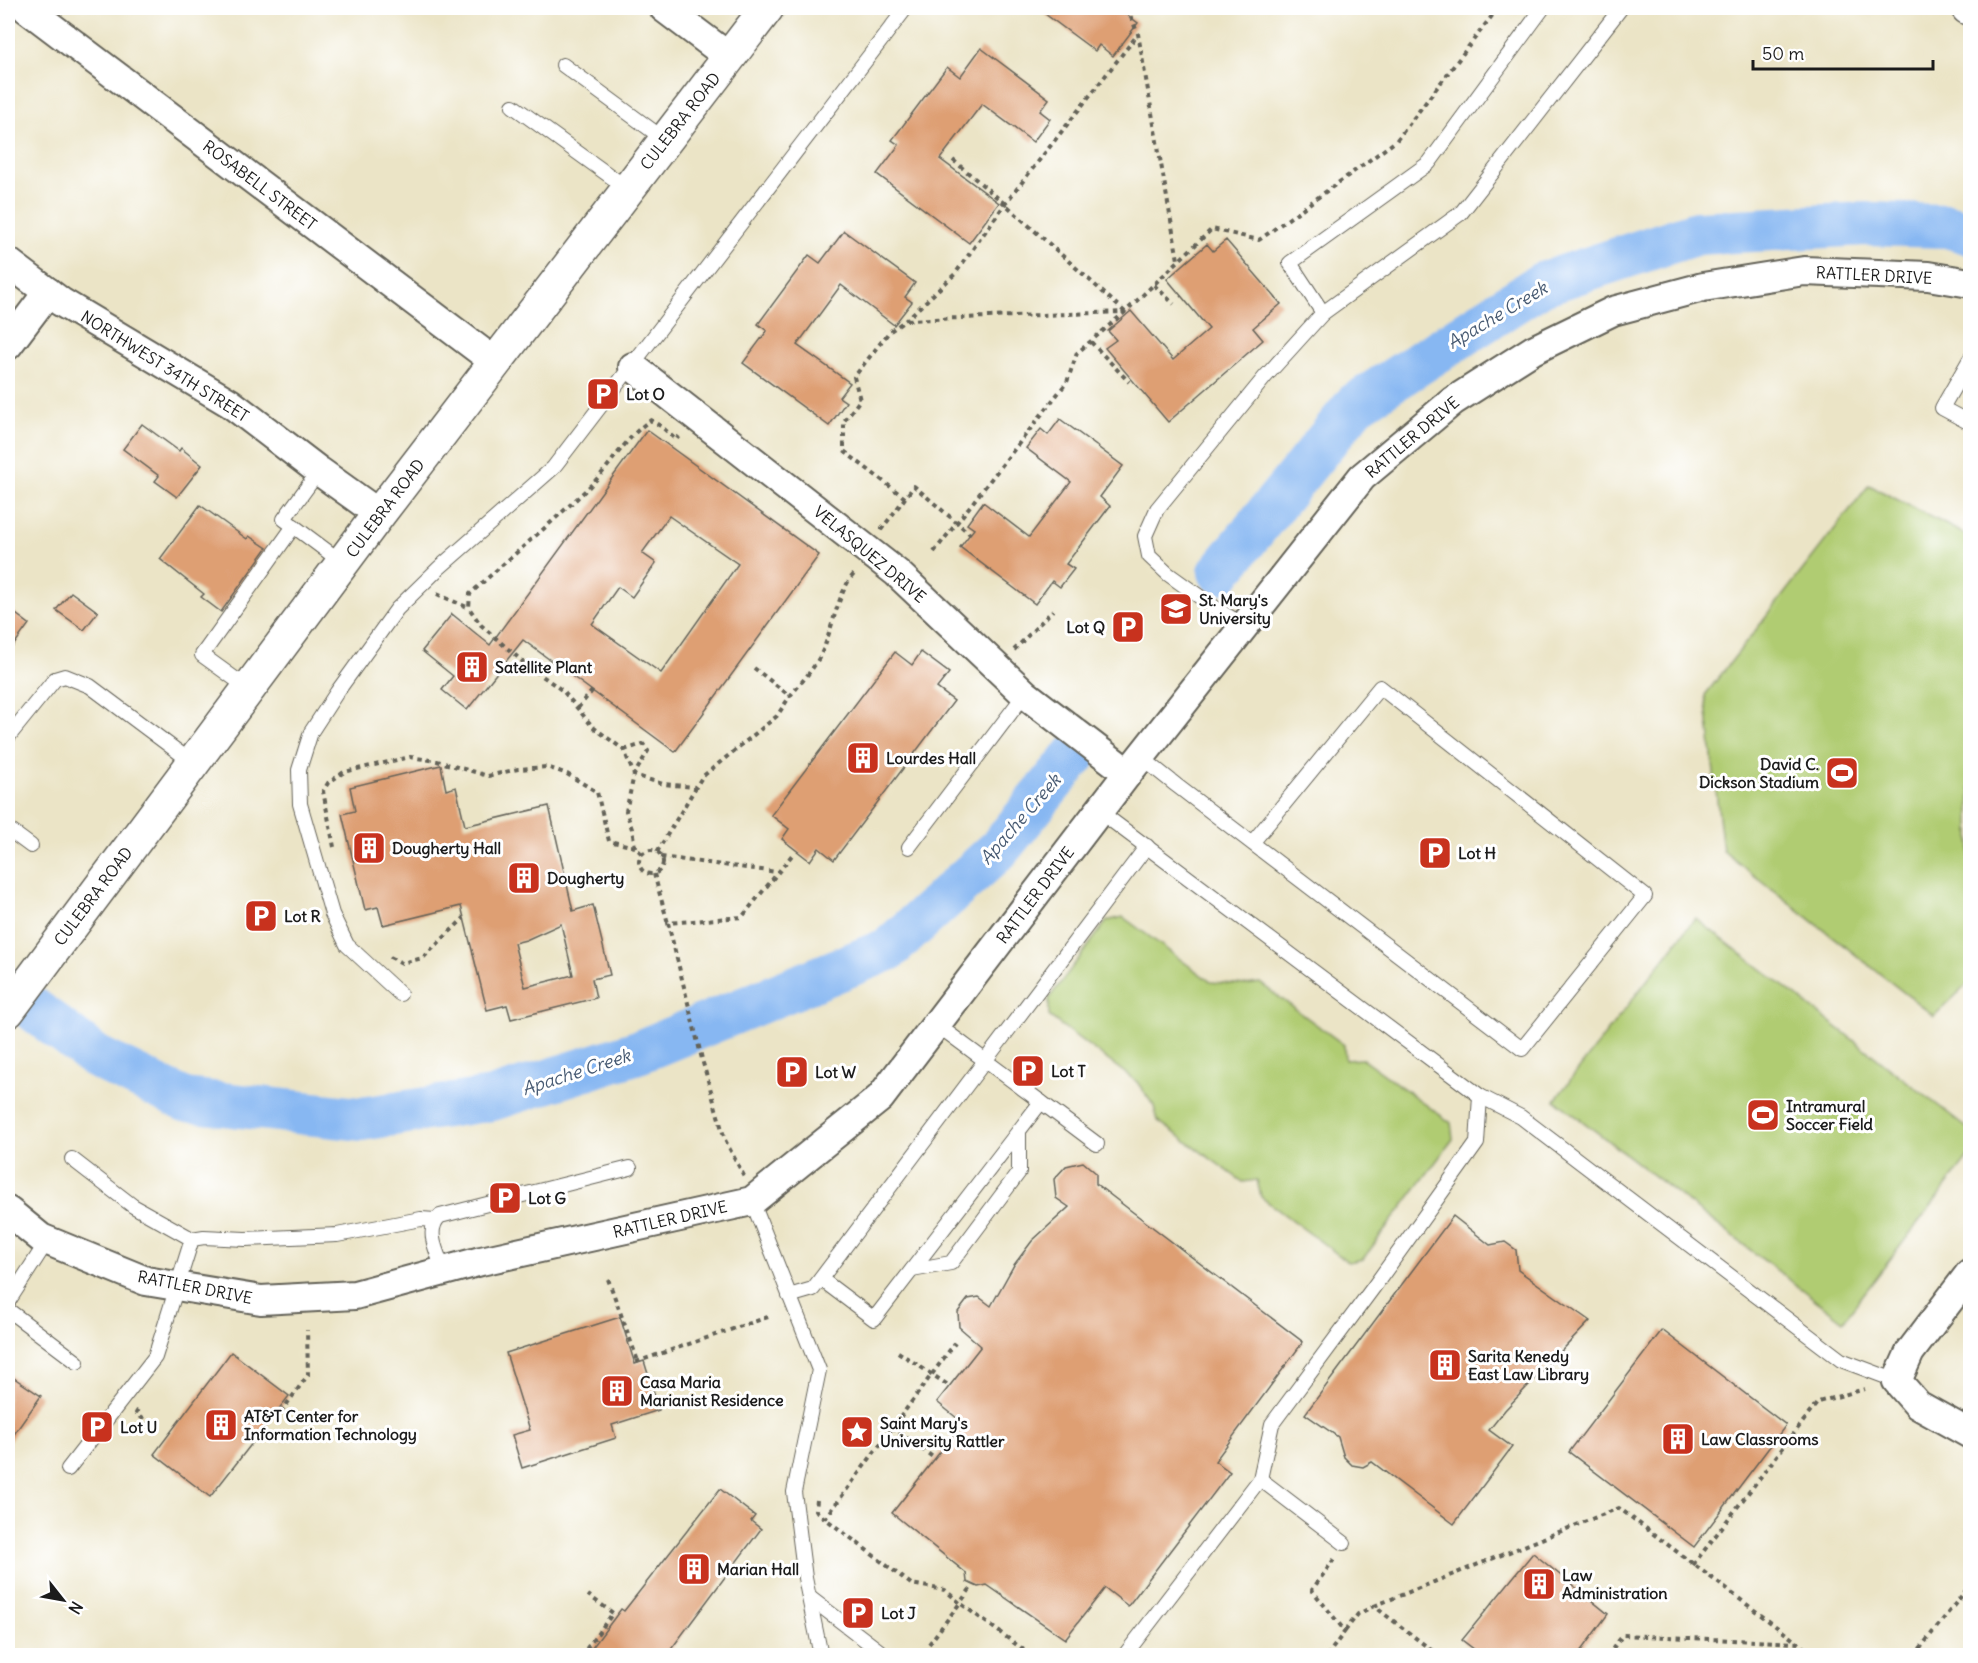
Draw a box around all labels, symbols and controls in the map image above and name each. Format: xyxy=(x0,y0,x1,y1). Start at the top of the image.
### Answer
scale bar xyxy=(1753,33,1933,71)
text: 50 m xyxy=(1762,42,1804,65)
street label: CULEBRA ROAD xyxy=(636,68,724,174)
street label: ROSABELL STREET xyxy=(199,136,321,234)
street label: RATTLER DRIVE xyxy=(1815,262,1933,288)
water label: Apache Creek xyxy=(1443,275,1553,354)
street label: NORTHWEST 34TH STREET xyxy=(77,306,253,426)
parking icon: Lot O xyxy=(585,376,621,412)
place label: Lot O xyxy=(626,384,665,404)
street label: RATTLER DRIVE xyxy=(1361,392,1463,482)
street label: CULEBRA ROAD xyxy=(341,455,429,561)
street label: VELASQUEZ DRIVE xyxy=(810,501,930,607)
place label: St. Mary's University xyxy=(1199,590,1271,629)
school or university icon: St. Mary's University xyxy=(1158,591,1194,627)
parking icon: Lot Q xyxy=(1110,609,1146,645)
place label: Lot Q xyxy=(1066,617,1105,637)
building icon: Satellite Plant xyxy=(454,649,490,685)
place label: Satellite Plant xyxy=(495,657,593,677)
building icon: Lourdes Hall xyxy=(845,740,881,776)
place label: Lourdes Hall xyxy=(886,748,976,768)
place label: David C. Dickson Stadium xyxy=(1699,754,1819,792)
sports icon: David C. Dickson Stadium xyxy=(1824,755,1860,791)
water label: Apache Creek xyxy=(974,768,1067,869)
building icon: Dougherty Hall xyxy=(351,830,387,866)
parking icon: Lot H xyxy=(1417,835,1453,871)
place label: Dougherty Hall xyxy=(392,838,501,859)
street label: RATTLER DRIVE xyxy=(992,842,1078,948)
street label: CULEBRA ROAD xyxy=(49,843,137,949)
place label: Lot H xyxy=(1458,843,1497,863)
building icon: Dougherty xyxy=(506,860,542,896)
place label: Dougherty xyxy=(547,868,624,889)
parking icon: Lot R xyxy=(243,898,279,934)
place label: Lot R xyxy=(284,906,322,926)
water label: Apache Creek xyxy=(519,1043,635,1100)
parking icon: Lot T xyxy=(1010,1053,1046,1089)
parking icon: Lot W xyxy=(774,1054,810,1090)
place label: Lot T xyxy=(1051,1061,1087,1081)
place label: Lot W xyxy=(815,1062,857,1082)
place label: Intramural Soccer Field xyxy=(1786,1096,1874,1134)
sports icon: Intramural Soccer Field xyxy=(1745,1097,1781,1133)
parking icon: Lot G xyxy=(487,1180,523,1216)
place label: Lot G xyxy=(528,1188,567,1208)
street label: RATTLER DRIVE xyxy=(611,1196,729,1242)
street label: RATTLER DRIVE xyxy=(136,1266,254,1308)
place label: Sarita Kenedy East Law Library xyxy=(1468,1346,1589,1385)
building icon: Sarita Kenedy East Law Library xyxy=(1427,1347,1463,1383)
place label: Casa Maria Marianist Residence xyxy=(640,1372,784,1410)
building icon: Casa Maria Marianist Residence xyxy=(599,1373,635,1409)
place label: AT&T Center for Information Technology xyxy=(244,1406,417,1445)
building icon: AT&T Center for Information Technology xyxy=(203,1407,239,1443)
parking icon: Lot U xyxy=(79,1409,115,1445)
place label: Saint Mary's University Rattler xyxy=(880,1413,1005,1452)
place icon: Saint Mary's University Rattler xyxy=(839,1414,875,1450)
place label: Lot U xyxy=(120,1417,158,1437)
building icon: Law Classrooms xyxy=(1660,1421,1696,1457)
place label: Law Classrooms xyxy=(1701,1429,1819,1449)
building icon: Marian Hall xyxy=(676,1551,712,1587)
place label: Marian Hall xyxy=(717,1559,799,1579)
place label: Law Administration xyxy=(1562,1565,1668,1603)
building icon: Law Administration xyxy=(1521,1566,1557,1602)
north arrow xyxy=(33,1570,93,1630)
parking icon: Lot J xyxy=(840,1595,876,1631)
text: N xyxy=(64,1598,87,1618)
place label: Lot J xyxy=(881,1603,917,1623)

